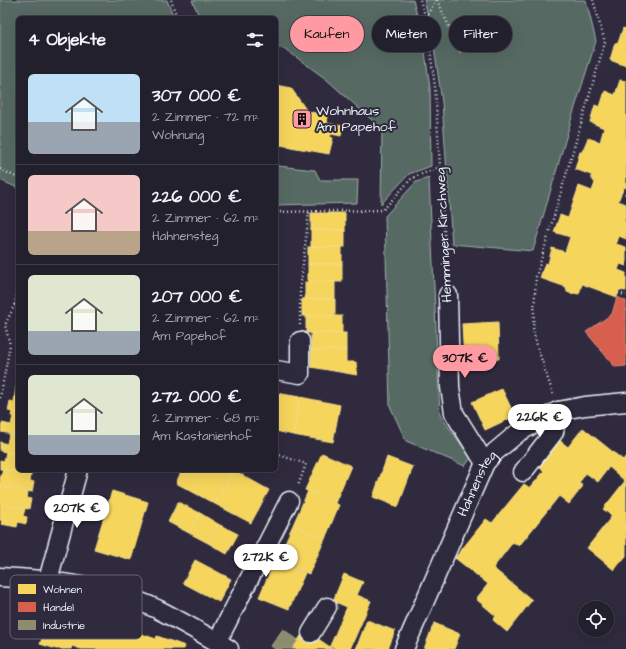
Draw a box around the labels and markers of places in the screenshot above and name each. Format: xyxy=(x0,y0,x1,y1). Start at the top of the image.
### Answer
place label: Wohnhaus Am Papehof xyxy=(316,101,397,137)
building icon: Wohnhaus Am Papehof xyxy=(291,108,313,130)
pin: 307K € xyxy=(432,345,498,379)
pin: 226K € xyxy=(507,404,573,438)
pin: 207K € xyxy=(44,495,110,529)
pin: 272K € xyxy=(233,544,299,578)

